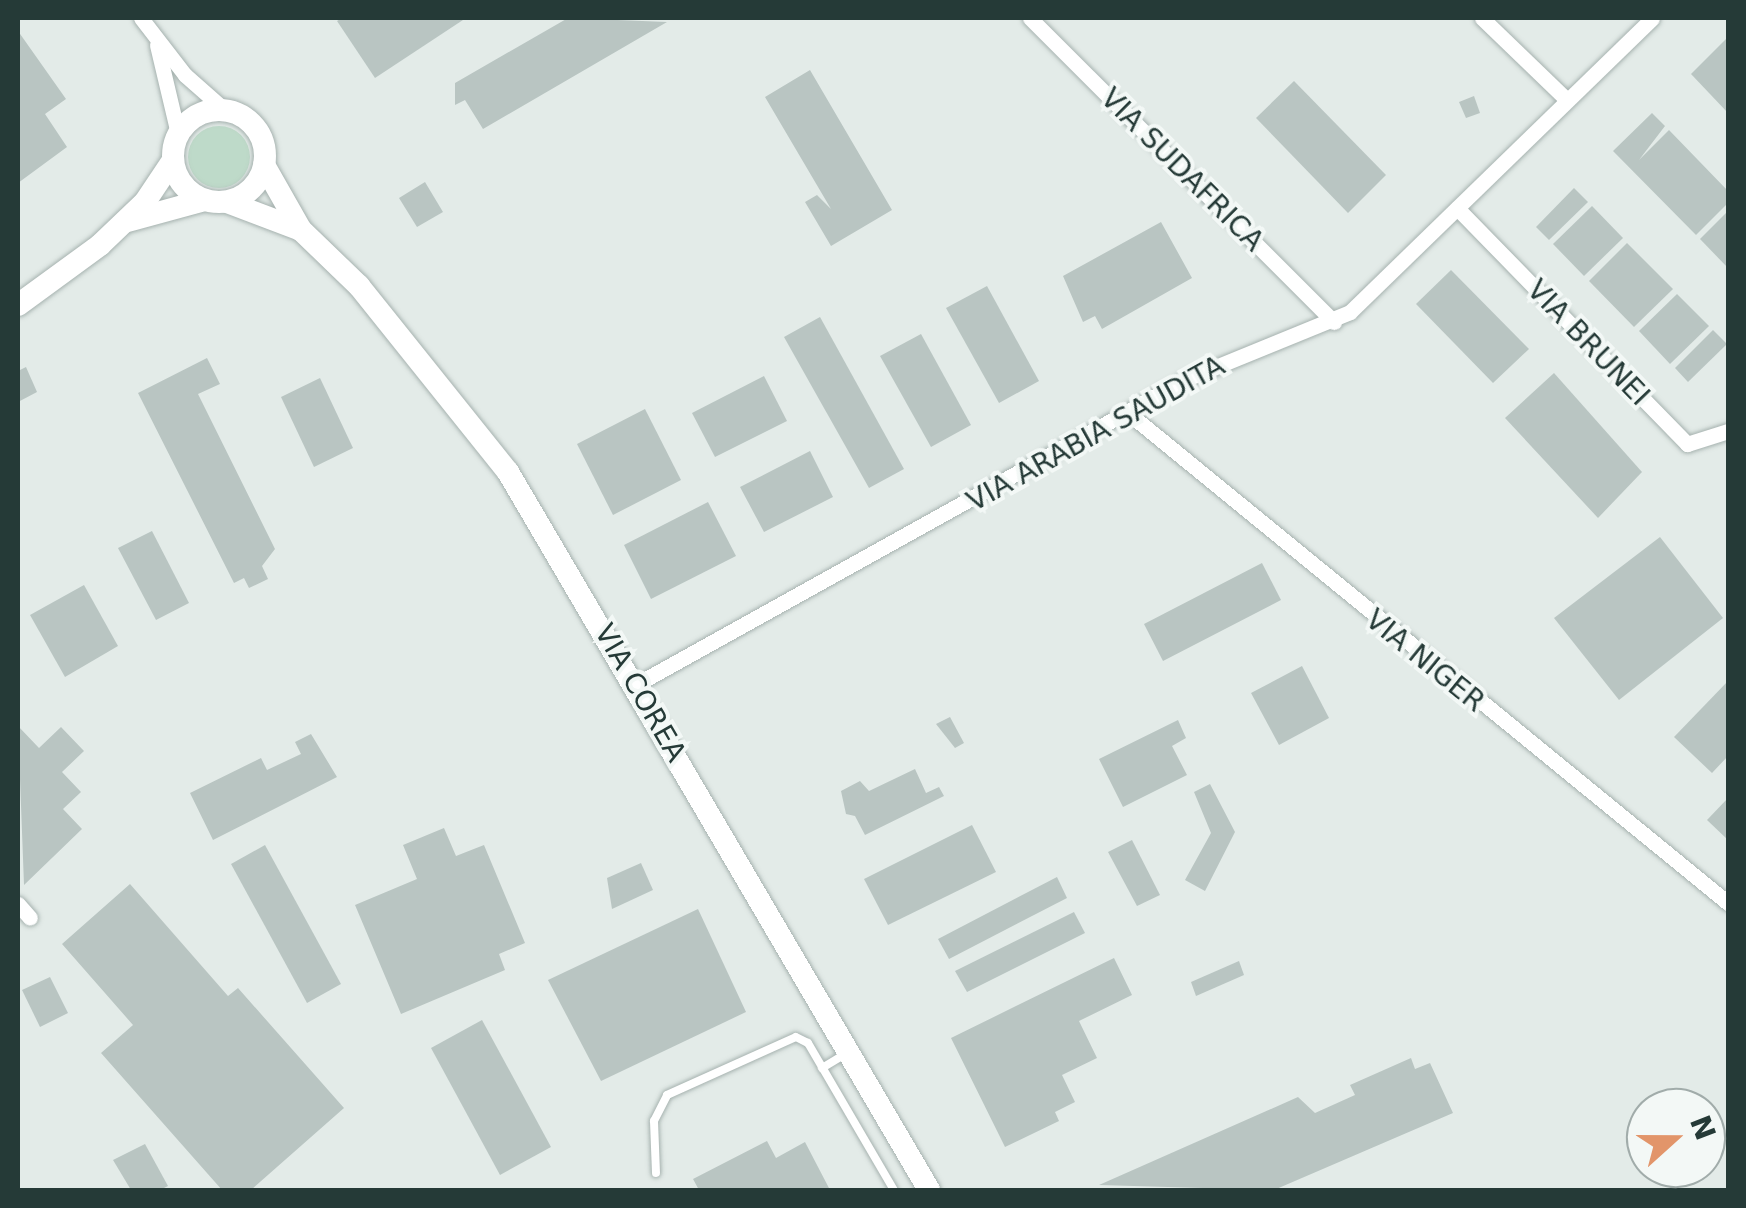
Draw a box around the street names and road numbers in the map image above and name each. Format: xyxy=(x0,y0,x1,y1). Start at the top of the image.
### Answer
street label: VIA SUDAFRICA xyxy=(1094,82,1270,258)
street label: VIA BRUNEI xyxy=(1520,273,1656,413)
street label: VIA ARABIA SAUDITA xyxy=(961,349,1231,519)
street label: VIA NIGER xyxy=(1359,603,1491,719)
street label: VIA COREA xyxy=(587,618,693,768)

